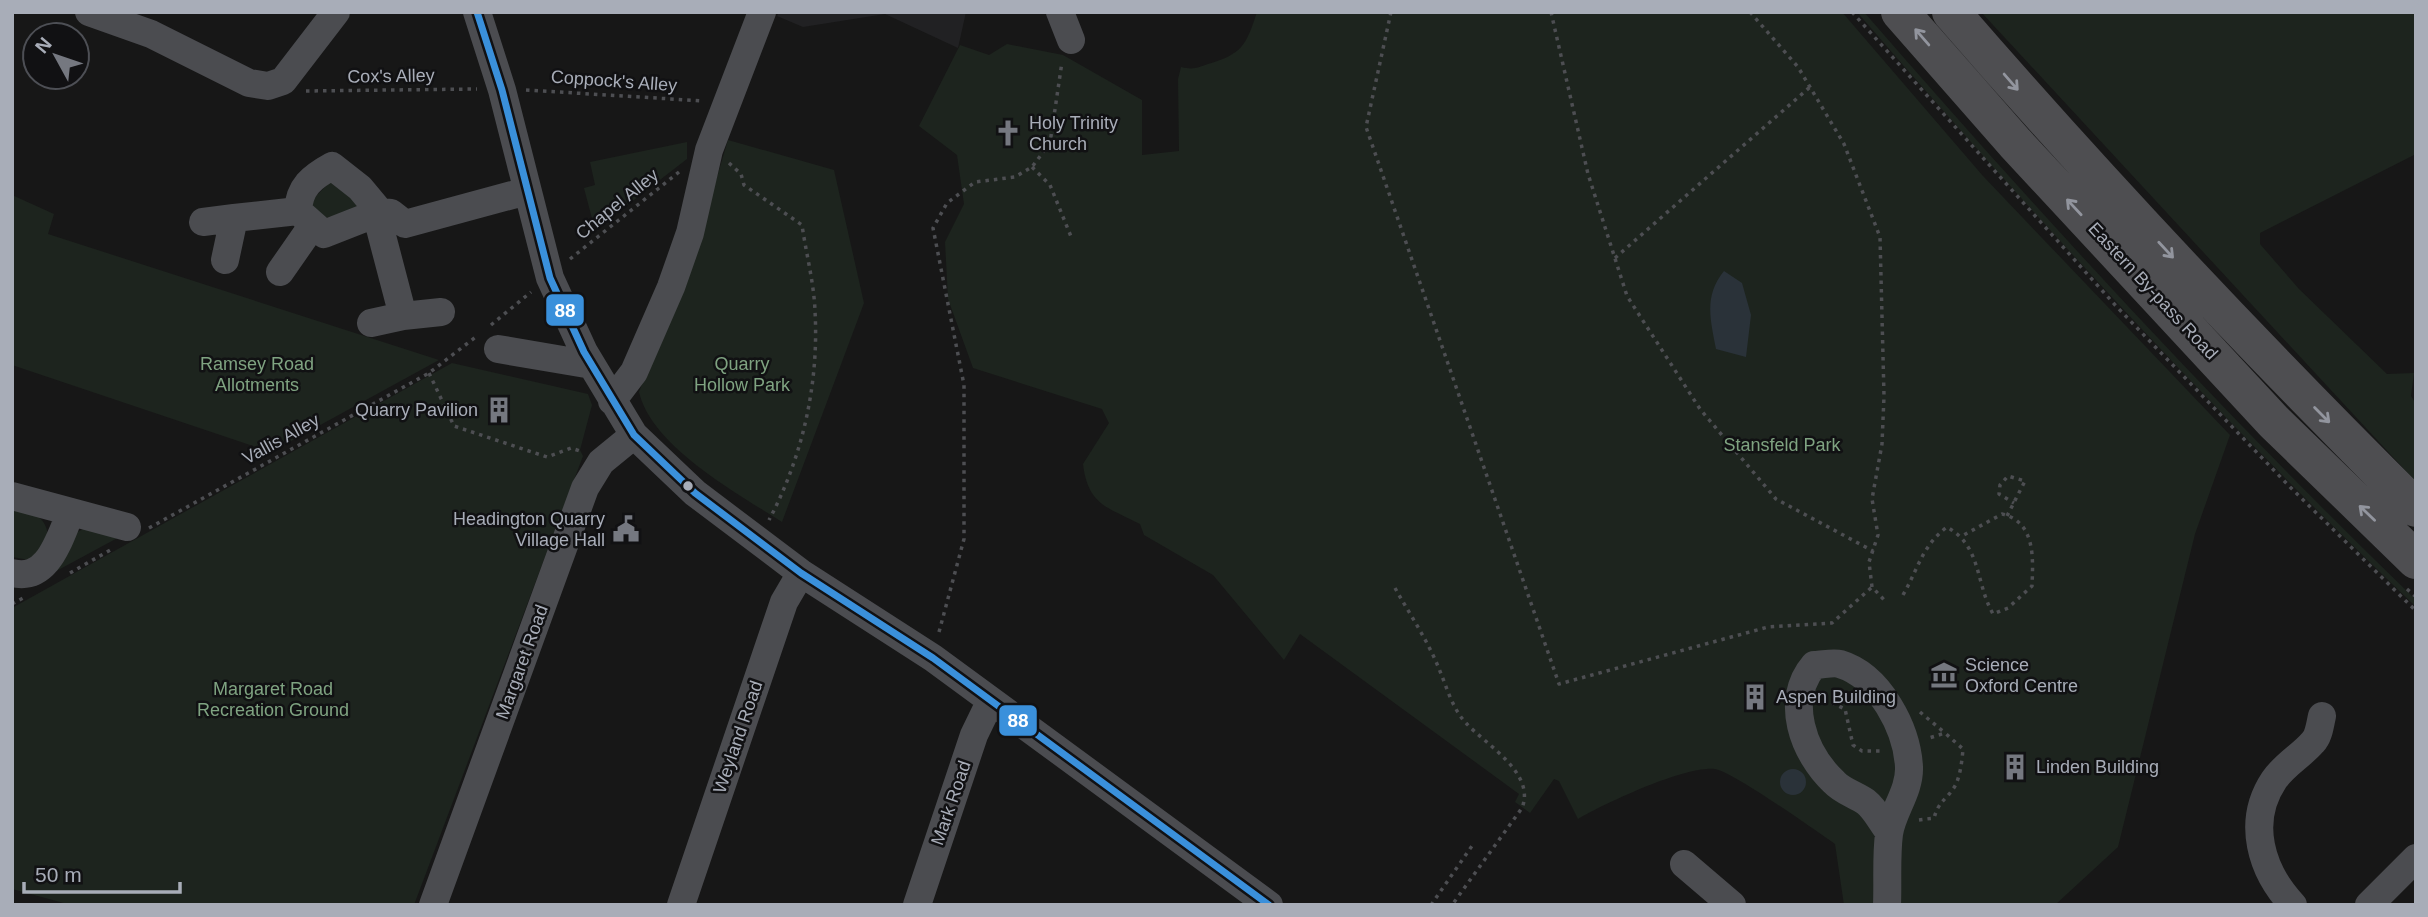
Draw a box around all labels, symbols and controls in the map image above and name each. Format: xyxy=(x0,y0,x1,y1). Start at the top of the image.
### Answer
north arrow xyxy=(21,21,91,91)
one-way arrow xyxy=(1914,29,1930,47)
text: N xyxy=(31,33,56,57)
street label: Cox's Alley xyxy=(347,65,435,87)
street label: Coppock's Alley xyxy=(550,67,678,95)
one-way arrow xyxy=(2003,73,2019,91)
place label: Holy Trinity Church xyxy=(1029,113,1118,154)
church icon: Holy Trinity Church xyxy=(993,118,1023,148)
street label: Chapel Alley xyxy=(572,165,662,243)
one-way arrow xyxy=(2066,199,2083,216)
street label: Eastern By-pass Road xyxy=(2084,218,2222,364)
one-way arrow xyxy=(2157,241,2174,258)
line badge: 88 xyxy=(545,293,585,327)
text: 88 xyxy=(554,300,576,321)
park label: Ramsey Road Allotments xyxy=(200,354,314,395)
park label: Quarry Hollow Park xyxy=(694,354,791,395)
building icon: Quarry Pavilion xyxy=(484,395,514,425)
place label: Quarry Pavilion xyxy=(355,400,478,420)
one-way arrow xyxy=(2313,406,2330,423)
street label: Vallis Alley xyxy=(239,410,323,468)
park label: Stansfeld Park xyxy=(1723,435,1842,455)
unlabelled marker xyxy=(681,479,695,493)
one-way arrow xyxy=(2359,504,2376,521)
place label: Headington Quarry Village Hall xyxy=(453,509,605,550)
public building icon: Headington Quarry Village Hall xyxy=(611,514,641,544)
street label: Margaret Road xyxy=(492,602,552,722)
place label: Science Oxford Centre xyxy=(1965,655,2078,696)
museum icon: Science Oxford Centre xyxy=(1929,660,1959,690)
street label: Weyland Road xyxy=(709,678,767,796)
park label: Margaret Road Recreation Ground xyxy=(197,679,349,720)
building icon: Aspen Building xyxy=(1740,682,1770,712)
place label: Aspen Building xyxy=(1776,687,1896,707)
line badge: 88 xyxy=(998,704,1038,737)
text: 88 xyxy=(1007,710,1029,731)
building icon: Linden Building xyxy=(2000,752,2030,782)
place label: Linden Building xyxy=(2036,757,2159,777)
street label: Mark Road xyxy=(927,758,975,848)
scale bar xyxy=(24,850,180,894)
text: 50 m xyxy=(35,863,82,886)

